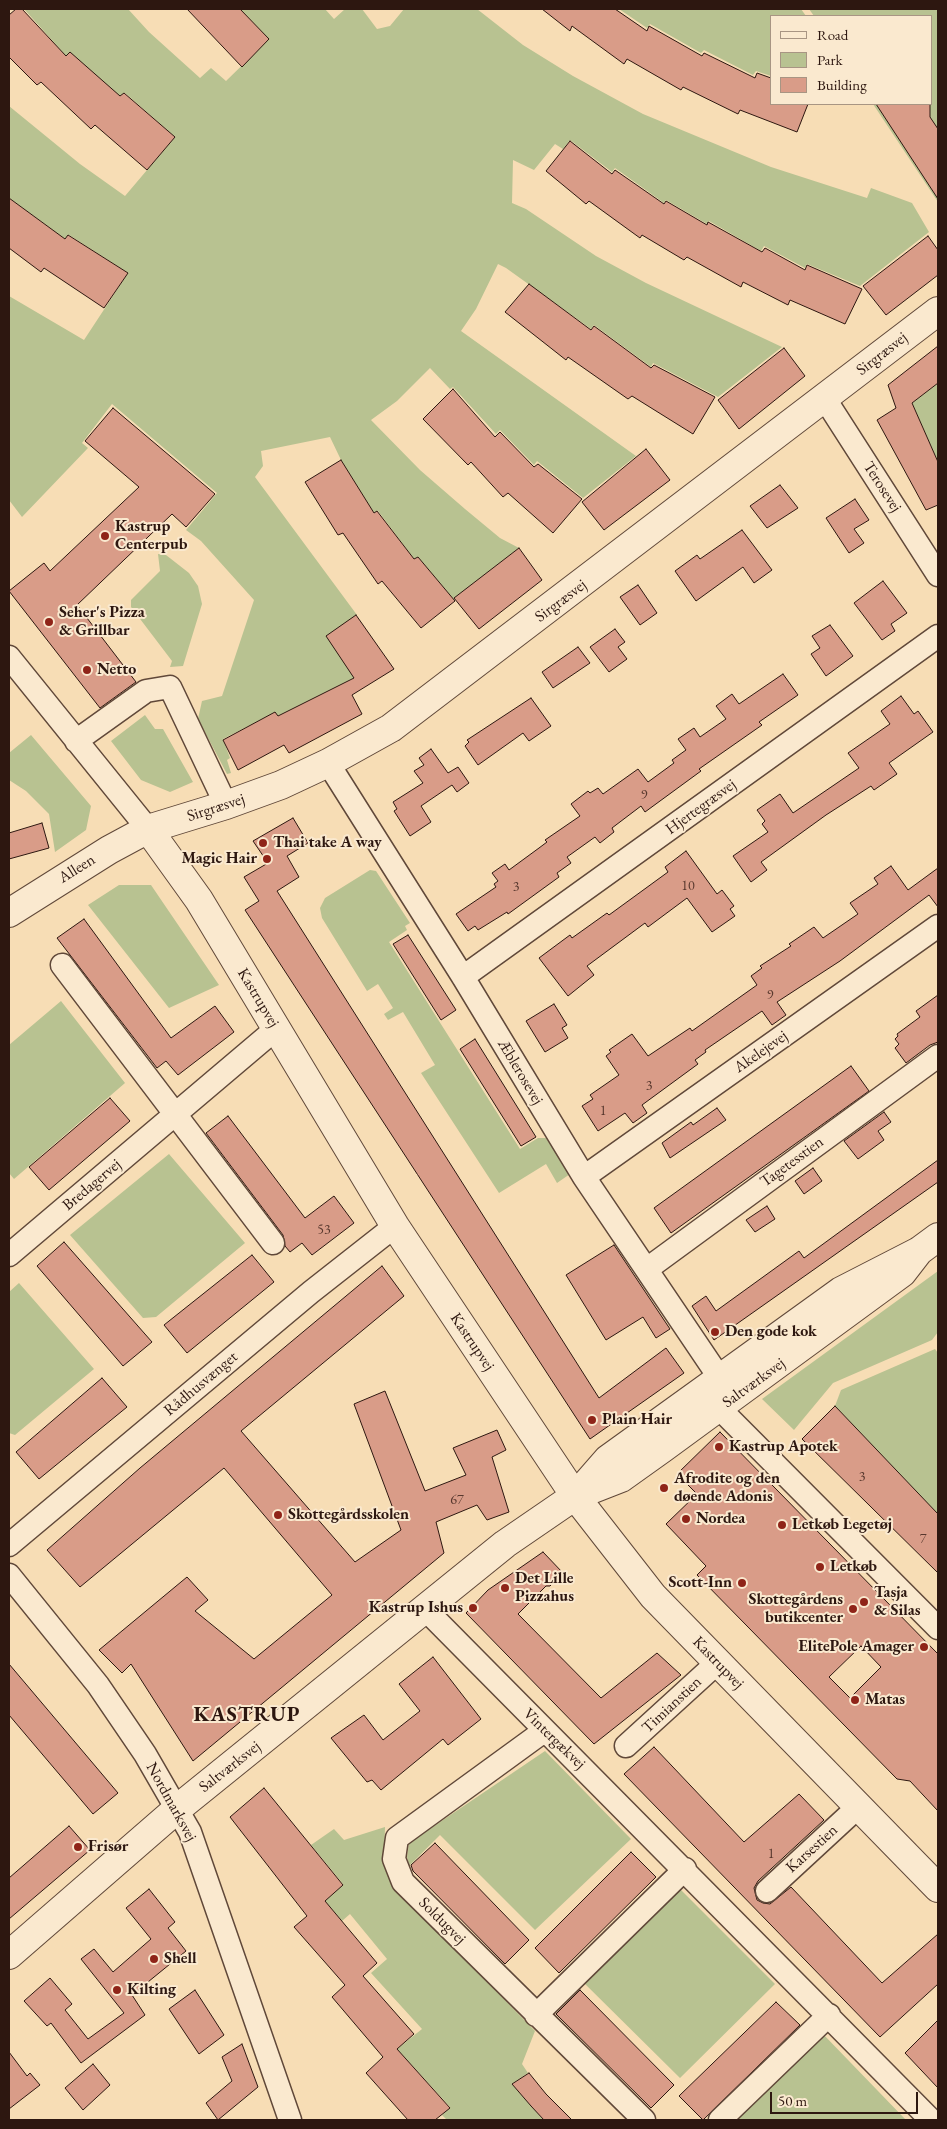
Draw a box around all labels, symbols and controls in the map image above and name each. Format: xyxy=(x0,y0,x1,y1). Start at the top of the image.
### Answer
legend xyxy=(770,15,932,105)
text: Road xyxy=(817,25,848,44)
text: Park xyxy=(817,50,843,69)
text: Building xyxy=(817,75,867,94)
street label: Sirgræsvej xyxy=(853,328,911,380)
street label: Terosevej xyxy=(859,458,905,516)
place label: Kastrup Centerpub xyxy=(115,517,187,555)
marker: Kastrup Centerpub xyxy=(99,530,111,542)
street label: Sirgræsvej xyxy=(531,575,591,627)
place label: Seher's Pizza & Grillbar xyxy=(59,603,145,641)
marker: Seher's Pizza & Grillbar xyxy=(43,616,55,628)
place label: Netto xyxy=(97,660,136,680)
marker: Netto xyxy=(81,664,93,676)
street label: Hjertegræsvej xyxy=(662,775,740,839)
house number: 9 xyxy=(641,787,647,803)
street label: Sirgræsvej xyxy=(185,790,247,826)
place label: Thai take A way xyxy=(273,833,382,853)
marker: Thai take A way xyxy=(257,837,269,849)
place label: Magic Hair xyxy=(181,849,257,869)
street label: Alleen xyxy=(55,850,99,888)
marker: Magic Hair xyxy=(261,853,273,865)
house number: 10 xyxy=(681,878,695,894)
house number: 3 xyxy=(513,879,519,895)
street label: Kastrupvej xyxy=(233,965,283,1031)
house number: 9 xyxy=(767,987,773,1003)
street label: Akelejevej xyxy=(730,1027,792,1077)
street label: Æblerosevej xyxy=(493,1036,547,1108)
house number: 3 xyxy=(646,1078,652,1094)
house number: 1 xyxy=(600,1103,606,1119)
street label: Tagetesstien xyxy=(756,1133,828,1191)
street label: Bredagervej xyxy=(59,1155,125,1215)
house number: 53 xyxy=(317,1222,331,1238)
street label: Kastrupvej xyxy=(446,1309,498,1375)
place label: Den gode kok xyxy=(725,1322,817,1342)
marker: Den gode kok xyxy=(709,1326,721,1338)
street label: Rådhusvænget xyxy=(160,1348,242,1420)
street label: Saltværksvej xyxy=(719,1354,789,1412)
place label: Plain Hair xyxy=(602,1410,672,1430)
marker: Plain Hair xyxy=(586,1414,598,1426)
place label: Kastrup Apotek xyxy=(729,1437,838,1457)
marker: Kastrup Apotek xyxy=(713,1441,725,1453)
place label: Afrodite og den døende Adonis xyxy=(674,1469,780,1507)
house number: 3 xyxy=(859,1469,865,1485)
marker: Afrodite og den døende Adonis xyxy=(658,1482,670,1494)
house number: 67 xyxy=(450,1492,464,1508)
place label: Skottegårdsskolen xyxy=(288,1505,409,1525)
marker: Skottegårdsskolen xyxy=(272,1509,284,1521)
place label: Nordea xyxy=(696,1509,745,1529)
marker: Nordea xyxy=(680,1513,692,1525)
place label: Letkøb Legetøj xyxy=(792,1515,892,1535)
marker: Letkøb Legetøj xyxy=(776,1519,788,1531)
house number: 7 xyxy=(920,1531,926,1547)
place label: Letkøb xyxy=(830,1557,877,1577)
marker: Letkøb xyxy=(814,1561,826,1573)
place label: Det Lille Pizzahus xyxy=(515,1569,574,1607)
place label: Scott-Inn xyxy=(668,1573,732,1593)
marker: Scott-Inn xyxy=(736,1577,748,1589)
marker: Det Lille Pizzahus xyxy=(499,1582,511,1594)
place label: Tasja & Silas xyxy=(874,1583,921,1621)
place label: Skottegårdens butikcenter xyxy=(749,1590,843,1628)
marker: Tasja & Silas xyxy=(858,1596,870,1608)
place label: Kastrup Ishus xyxy=(369,1598,463,1618)
marker: Kastrup Ishus xyxy=(467,1602,479,1614)
marker: Skottegårdens butikcenter xyxy=(847,1603,859,1615)
street label: Kastrupvej xyxy=(688,1633,748,1693)
place label: ElitePole Amager xyxy=(798,1637,914,1657)
marker: ElitePole Amager xyxy=(918,1641,930,1653)
street label: Timianstien xyxy=(638,1673,706,1737)
place label: Matas xyxy=(865,1690,905,1710)
marker: Matas xyxy=(849,1694,861,1706)
district label: KASTRUP xyxy=(193,1702,301,1728)
street label: Vintergækvej xyxy=(519,1705,589,1773)
street label: Saltværksvej xyxy=(195,1737,265,1797)
street label: Nordmarksvej xyxy=(141,1759,201,1845)
street label: Karsestien xyxy=(782,1821,842,1877)
place label: Frisør xyxy=(88,1837,128,1857)
marker: Frisør xyxy=(72,1841,84,1853)
house number: 1 xyxy=(768,1846,774,1862)
street label: Soldugvej xyxy=(414,1893,470,1949)
place label: Shell xyxy=(164,1949,197,1969)
marker: Shell xyxy=(148,1953,160,1965)
place label: Kilting xyxy=(127,1980,176,2000)
marker: Kilting xyxy=(111,1984,123,1996)
scale bar xyxy=(772,2082,920,2114)
text: 50 m xyxy=(778,2091,807,2110)

